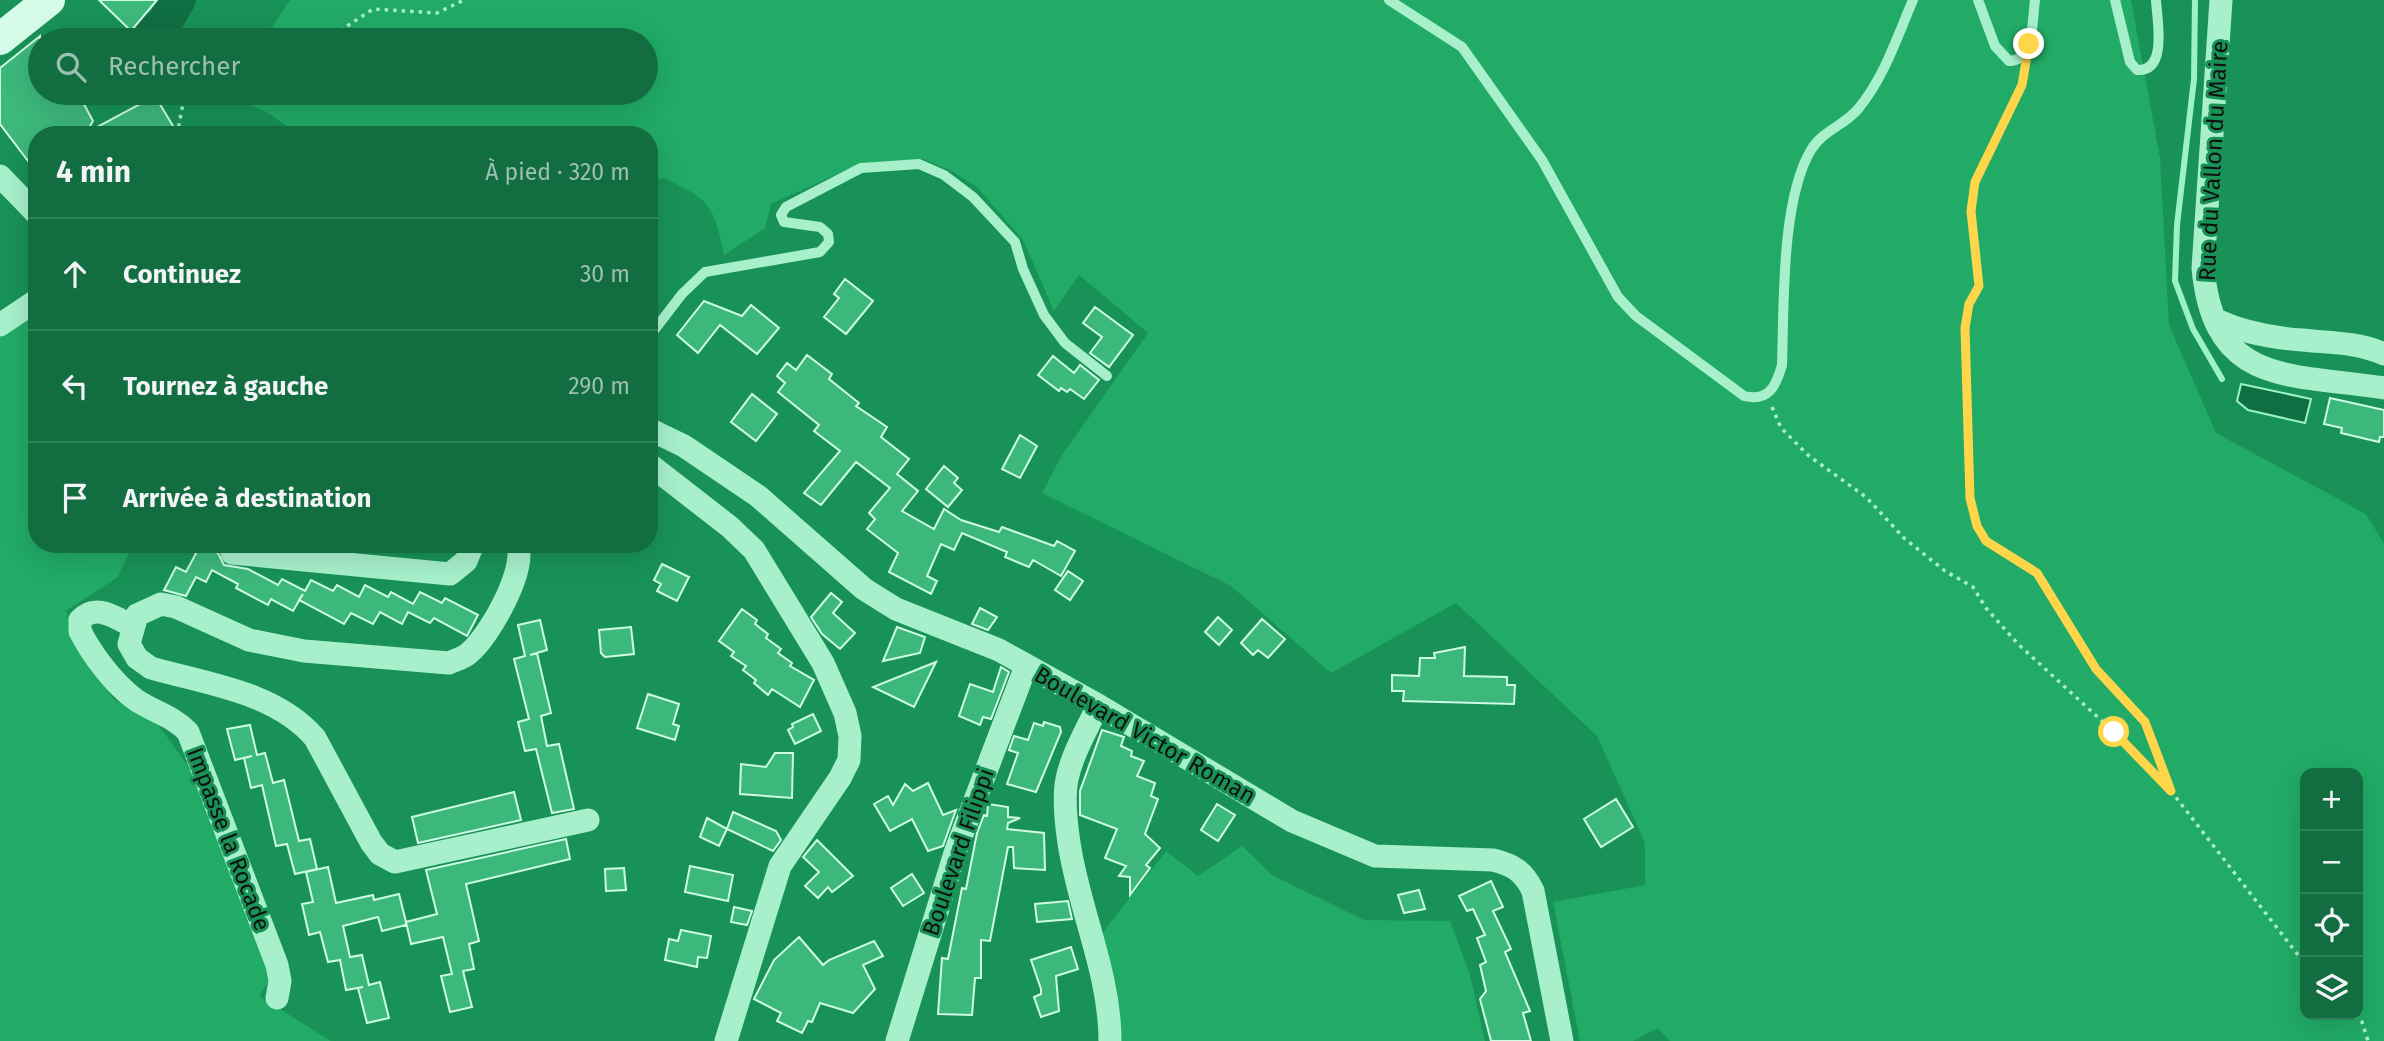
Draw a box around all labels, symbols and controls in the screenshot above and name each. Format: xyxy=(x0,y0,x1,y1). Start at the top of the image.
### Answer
search box xyxy=(28,28,658,105)
route end xyxy=(2013,28,2044,59)
street label: Rue du Vallon du Maire xyxy=(2193,40,2233,282)
icon: search xyxy=(52,48,90,86)
text: Rechercher xyxy=(108,51,240,82)
text: 4 min xyxy=(56,154,131,190)
text: À pied · 320 m xyxy=(485,158,630,186)
icon: ahead xyxy=(56,255,94,293)
text: Continuez xyxy=(123,259,241,290)
text: 30 m xyxy=(580,260,630,288)
icon: left xyxy=(56,367,94,405)
text: Tournez à gauche xyxy=(123,371,328,402)
text: 290 m xyxy=(568,372,630,400)
icon: arrive xyxy=(56,479,94,517)
text: Arrivée à destination xyxy=(123,483,372,514)
street label: Boulevard Victor Roman xyxy=(1029,660,1261,810)
route start xyxy=(2098,716,2129,747)
street label: Impasse la Rocade xyxy=(181,743,277,935)
street label: Boulevard Filippi xyxy=(916,765,1000,939)
map controls xyxy=(2300,768,2363,1020)
button: + xyxy=(2300,768,2363,831)
button: − xyxy=(2300,831,2363,894)
button: locate xyxy=(2300,894,2363,957)
button: layers xyxy=(2300,957,2363,1020)

